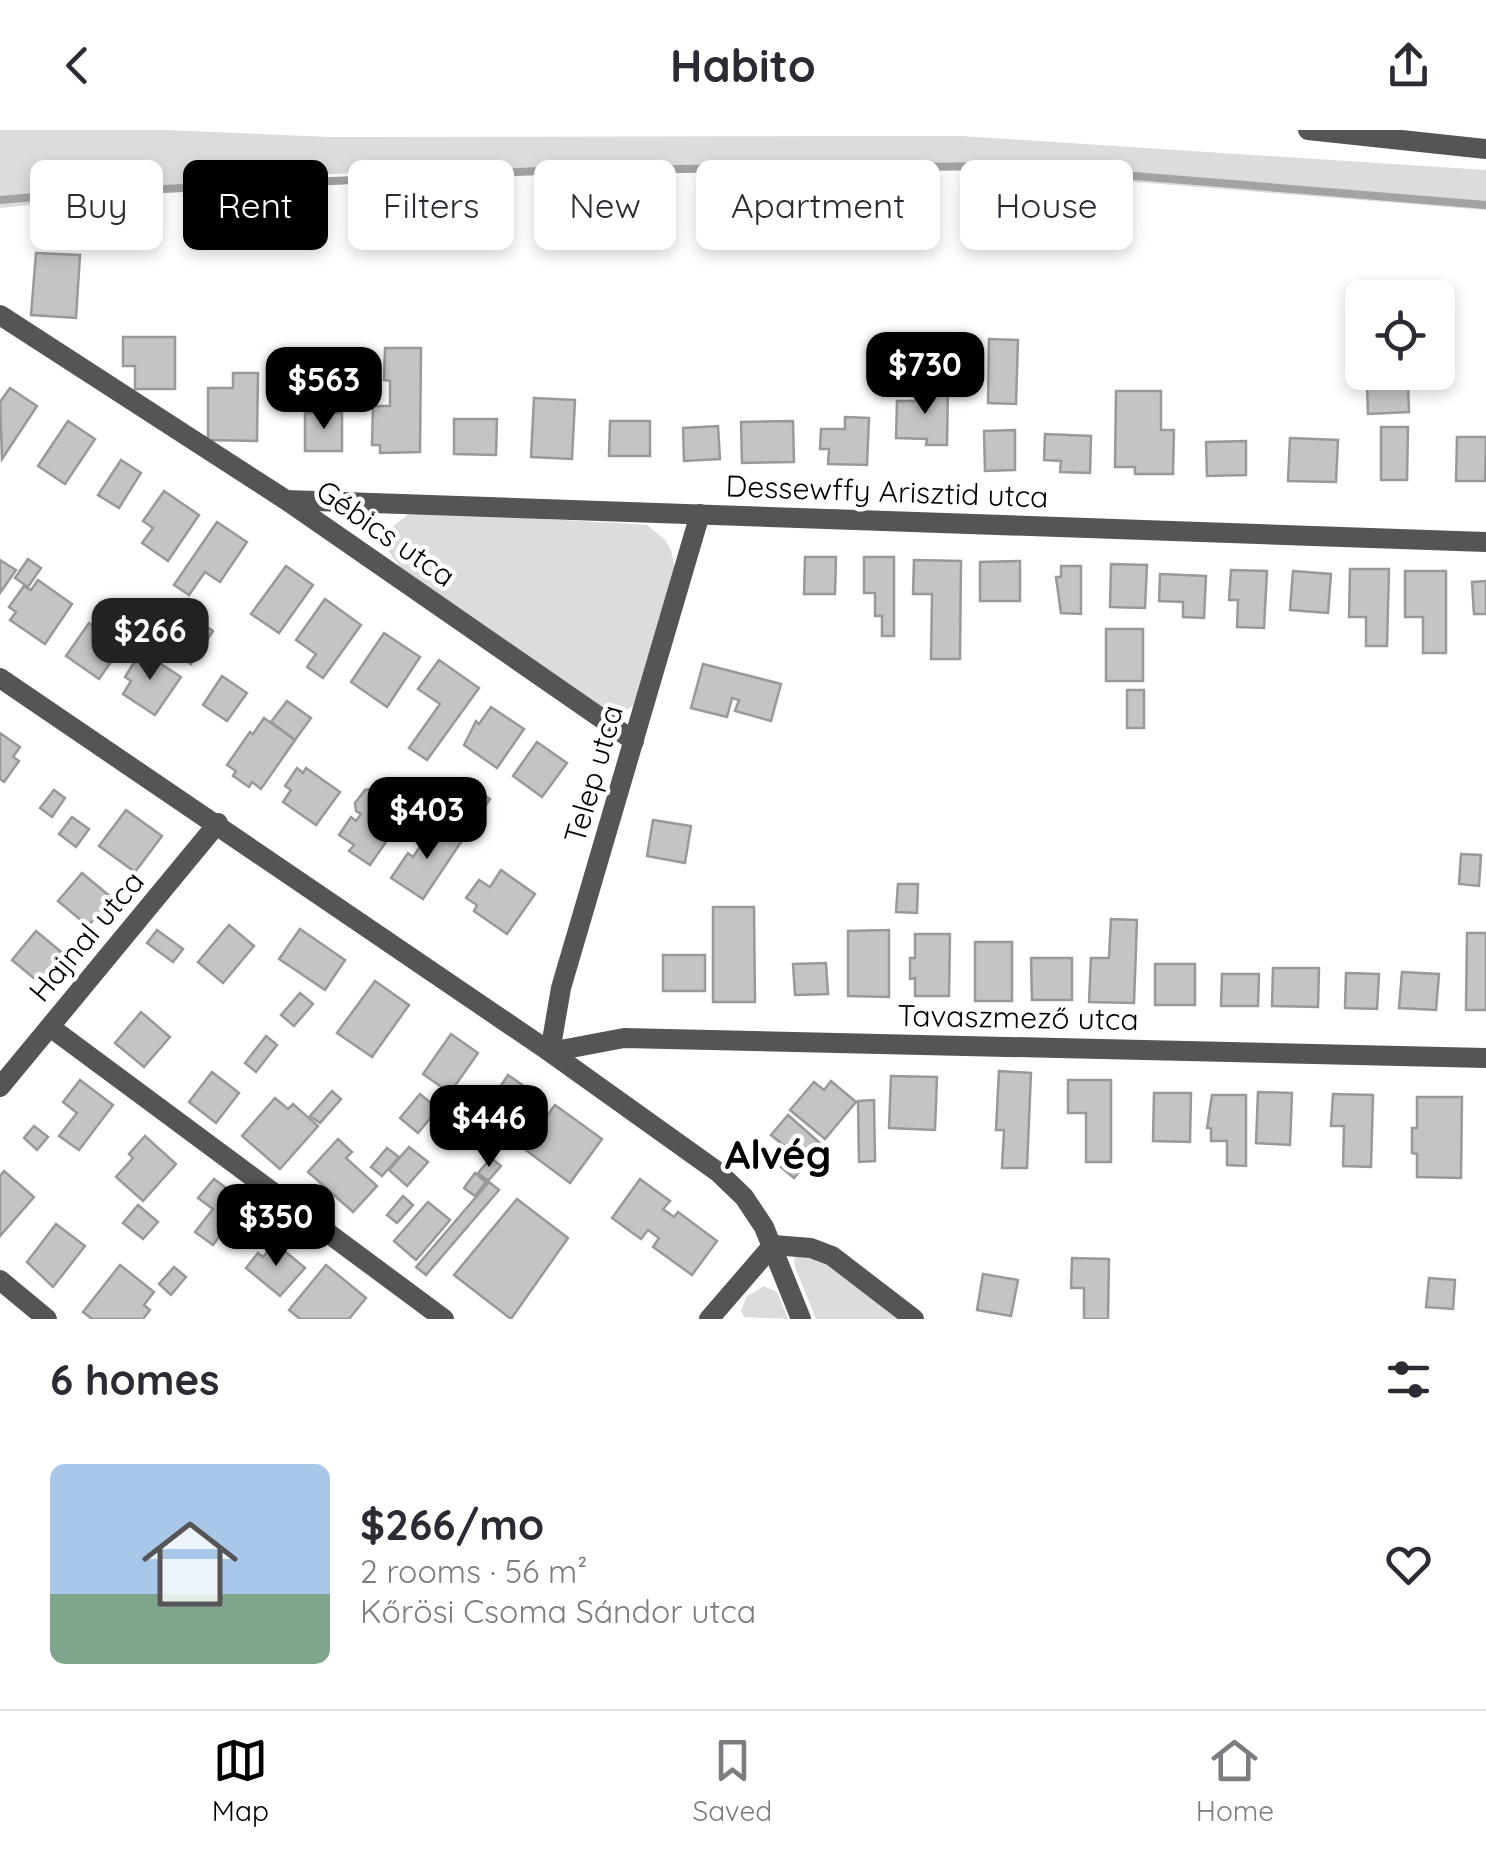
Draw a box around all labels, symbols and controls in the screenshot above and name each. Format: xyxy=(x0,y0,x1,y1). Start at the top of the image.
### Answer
text: Habito xyxy=(670,37,816,93)
icon: back xyxy=(50,38,105,93)
icon: share xyxy=(1381,38,1436,93)
chip: Buy xyxy=(30,160,163,250)
chip: Rent xyxy=(183,160,328,250)
chip: Filters xyxy=(348,160,514,250)
chip: New xyxy=(534,160,676,250)
chip: Apartment xyxy=(696,160,940,250)
chip: House xyxy=(960,160,1133,250)
map controls xyxy=(1345,280,1455,390)
button: locate xyxy=(1345,280,1455,390)
pin: $730 xyxy=(866,332,984,417)
text: $730 xyxy=(888,344,962,384)
pin: $563 xyxy=(265,347,383,432)
text: $563 xyxy=(288,359,360,399)
street label: Dessewffy Arisztid utca xyxy=(725,466,1049,516)
street label: Gébics utca xyxy=(309,471,463,595)
pin: $266 xyxy=(91,598,209,683)
text: $266 xyxy=(114,610,186,650)
street label: Telep utca xyxy=(555,700,631,848)
pin: $403 xyxy=(368,777,486,862)
text: $403 xyxy=(390,789,464,829)
street label: Hajnal utca xyxy=(20,863,152,1009)
street label: Tavaszmező utca xyxy=(897,996,1139,1038)
pin: $446 xyxy=(430,1085,548,1170)
text: $446 xyxy=(452,1097,526,1137)
district label: Alvég xyxy=(725,1129,831,1179)
pin: $350 xyxy=(217,1184,335,1269)
text: $350 xyxy=(239,1196,313,1236)
icon: filters xyxy=(1381,1352,1436,1407)
text: 6 homes xyxy=(50,1353,220,1406)
text: $266/mo xyxy=(360,1498,544,1551)
icon: home xyxy=(130,1504,250,1624)
icon: heart xyxy=(1381,1537,1436,1592)
text: 2 rooms · 56 m² xyxy=(360,1551,587,1591)
text: Kőrösi Csoma Sándor utca xyxy=(360,1591,756,1631)
tab: Map xyxy=(212,1733,269,1828)
tab: Saved xyxy=(692,1733,772,1828)
tab: Home xyxy=(1196,1733,1274,1828)

